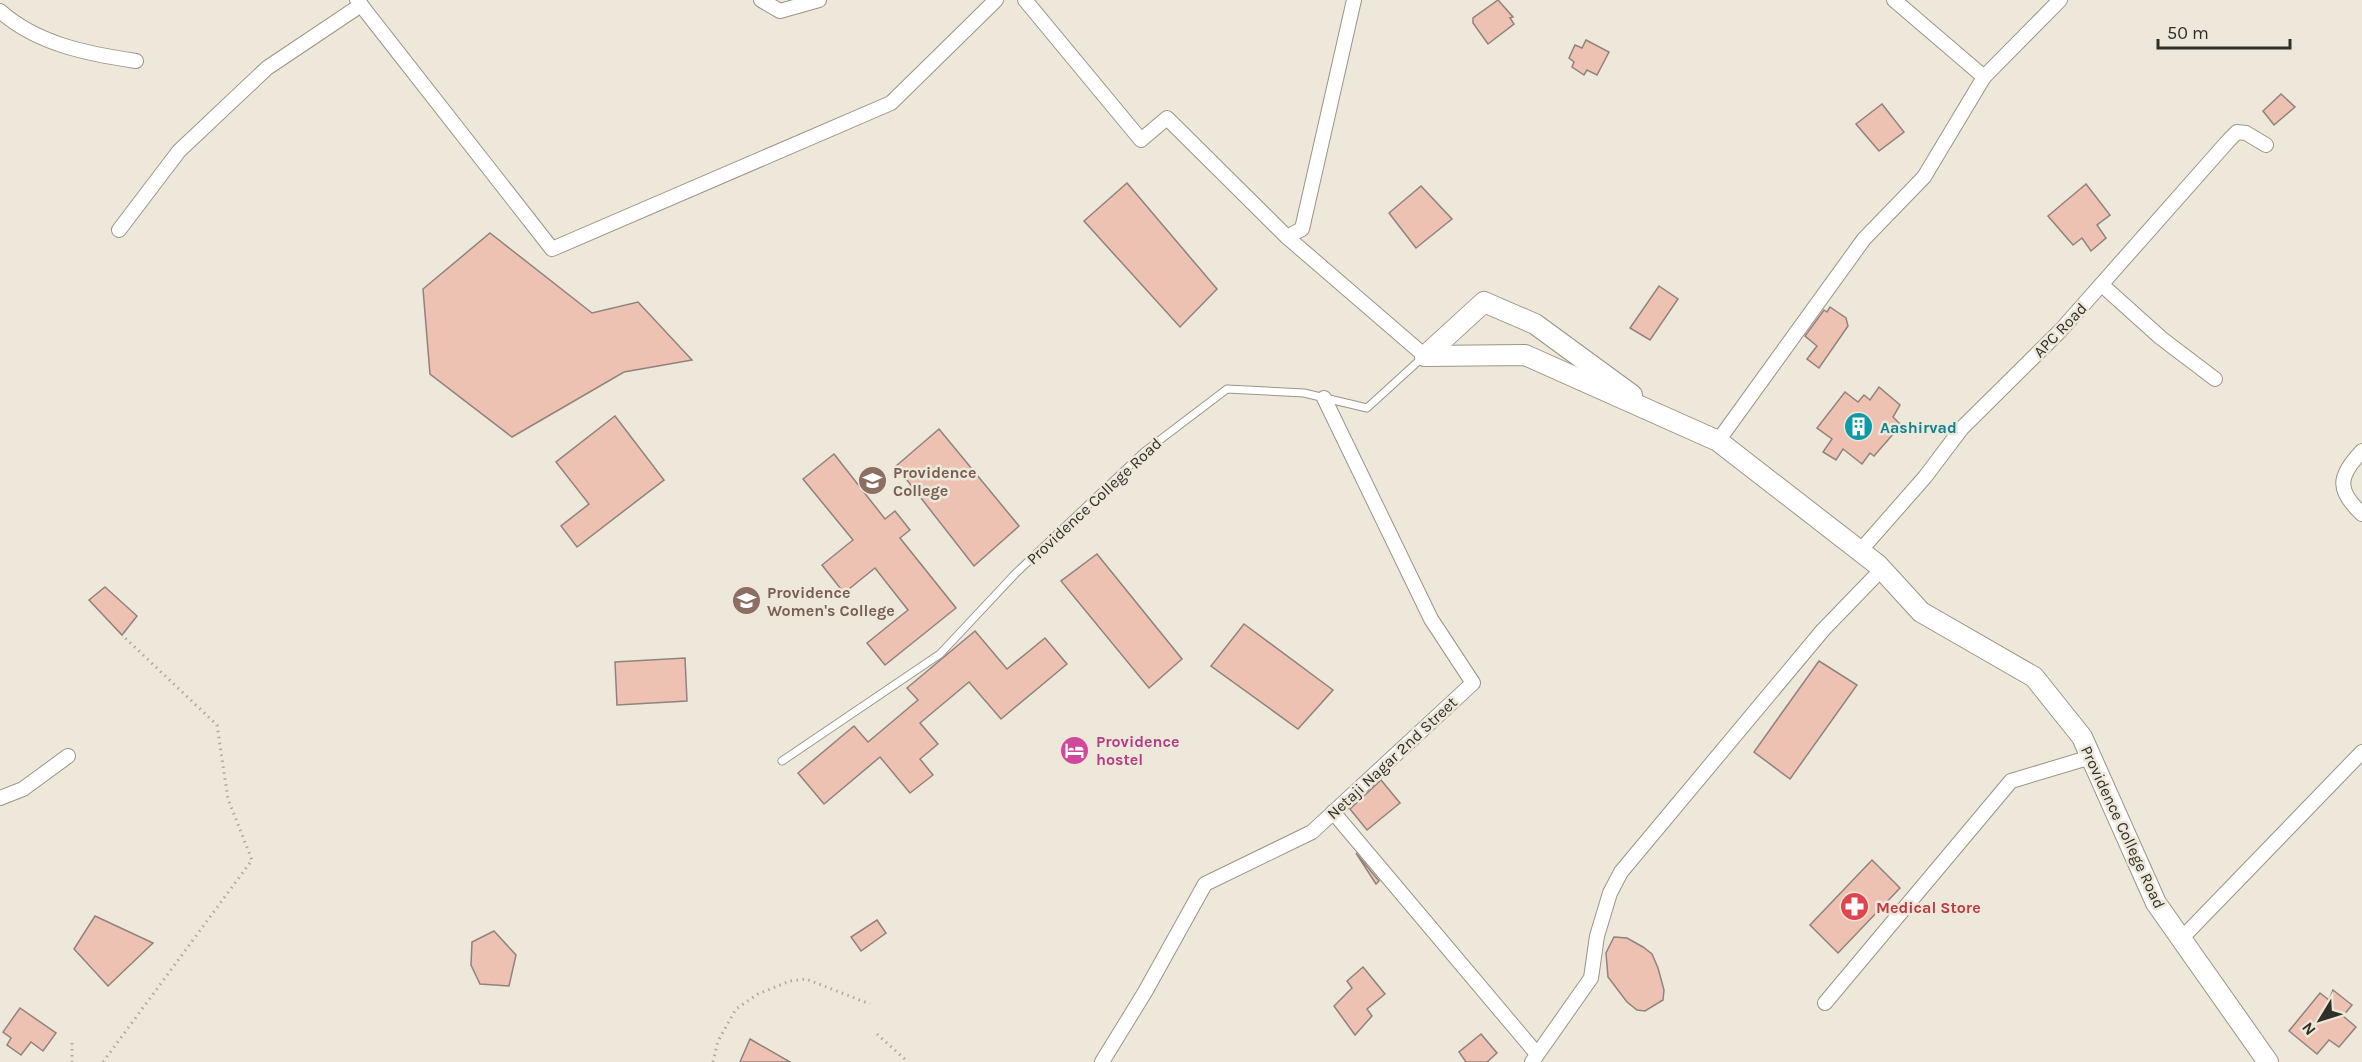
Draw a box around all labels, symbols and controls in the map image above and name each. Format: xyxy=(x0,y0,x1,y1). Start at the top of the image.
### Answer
scale bar xyxy=(2158,12,2290,50)
text: 50 m xyxy=(2167,22,2209,44)
street label: APC Road xyxy=(2029,299,2091,361)
building icon: Aashirvad xyxy=(1843,411,1875,443)
place label: Aashirvad xyxy=(1880,418,1957,437)
street label: Providence College Road xyxy=(1023,434,1165,568)
place label: Providence College xyxy=(893,463,976,500)
school or university icon: Providence College xyxy=(856,465,888,497)
place label: Providence Women's College xyxy=(767,583,895,620)
school or university icon: Providence Women's College xyxy=(730,585,762,617)
street label: Netaji Nagar 2nd Street xyxy=(1323,693,1461,823)
place label: Providence hostel xyxy=(1096,732,1179,769)
hotel icon: Providence hostel xyxy=(1059,734,1091,766)
street label: Providence College Road xyxy=(2077,743,2169,911)
pharmacy icon: Medical Store xyxy=(1839,891,1871,923)
place label: Medical Store xyxy=(1876,898,1981,917)
north arrow xyxy=(2290,990,2350,1050)
text: N xyxy=(2298,1019,2320,1039)

